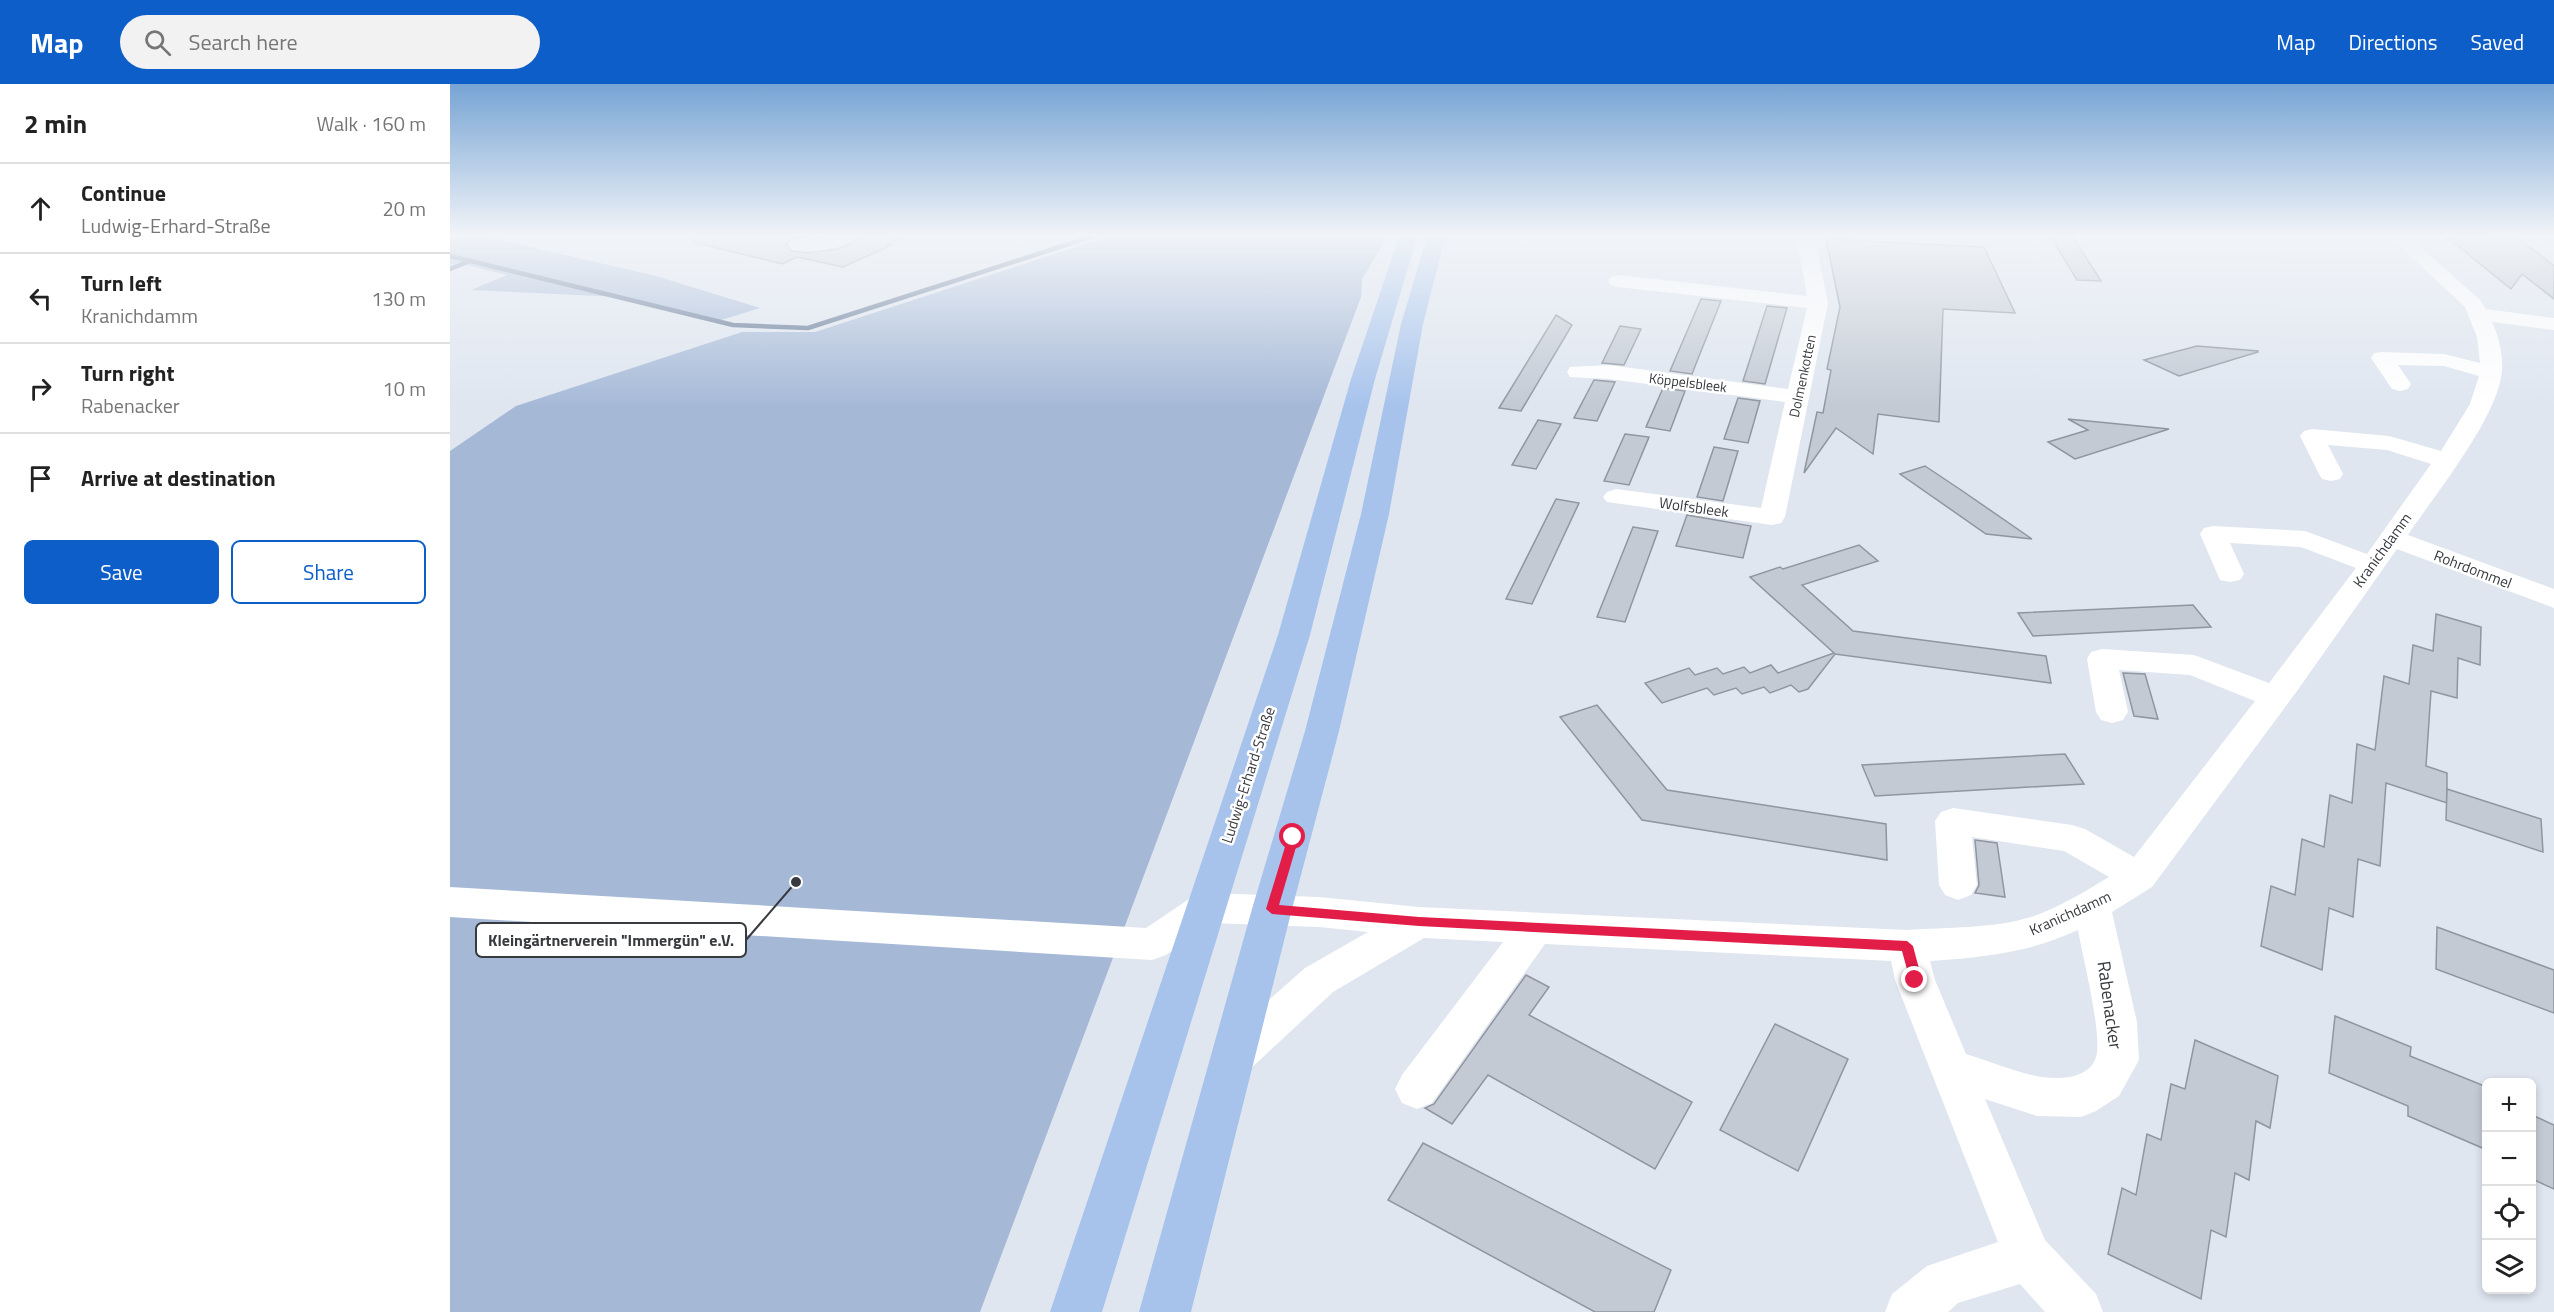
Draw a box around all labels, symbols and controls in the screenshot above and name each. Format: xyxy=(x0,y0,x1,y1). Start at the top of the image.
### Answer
search box xyxy=(120,15,540,69)
text: Map xyxy=(30,21,84,64)
text: Search here xyxy=(189,25,298,59)
icon: search xyxy=(141,26,174,59)
text: Map xyxy=(2276,26,2316,58)
text: Directions xyxy=(2349,26,2438,58)
text: Saved xyxy=(2471,26,2524,58)
text: 2 min xyxy=(24,104,87,143)
text: Walk · 160 m xyxy=(317,108,426,139)
text: Continue xyxy=(81,176,166,210)
icon: ahead xyxy=(24,192,57,225)
text: 20 m xyxy=(382,193,426,224)
text: Ludwig-Erhard-Straße xyxy=(81,210,271,241)
text: Turn left xyxy=(81,266,162,300)
icon: left xyxy=(24,282,57,315)
text: 130 m xyxy=(371,283,426,314)
text: Kranichdamm xyxy=(81,300,198,331)
street label: Dolmenkotten xyxy=(1783,333,1821,419)
text: Turn right xyxy=(81,356,175,390)
street label: Köppelsbleek xyxy=(1648,367,1728,397)
icon: right xyxy=(24,372,57,405)
text: 10 m xyxy=(382,373,426,404)
text: Rabenacker xyxy=(81,390,180,421)
text: Arrive at destination xyxy=(81,461,276,495)
icon: arrive xyxy=(24,462,57,495)
street label: Wolfsbleek xyxy=(1658,491,1730,523)
street label: Kranichdamm xyxy=(2347,508,2417,592)
button: Save xyxy=(24,540,219,604)
button: Share xyxy=(231,540,426,604)
street label: Rohrdommel xyxy=(2431,544,2515,594)
street label: Ludwig-Erhard-Straße xyxy=(1215,704,1281,846)
route start xyxy=(1279,823,1305,849)
street label: Kranichdamm xyxy=(2025,885,2115,941)
callout: Kleingärtnerverein "Immergün" e.V. xyxy=(476,923,746,957)
text: Kleingärtnerverein "Immergün" e.V. xyxy=(488,928,734,952)
street label: Rabenacker xyxy=(2090,959,2130,1051)
route end xyxy=(1901,966,1927,992)
map controls xyxy=(2482,1078,2536,1294)
button: + xyxy=(2482,1078,2536,1132)
button: − xyxy=(2482,1132,2536,1186)
button: locate xyxy=(2482,1186,2536,1240)
button: layers xyxy=(2482,1240,2536,1294)

